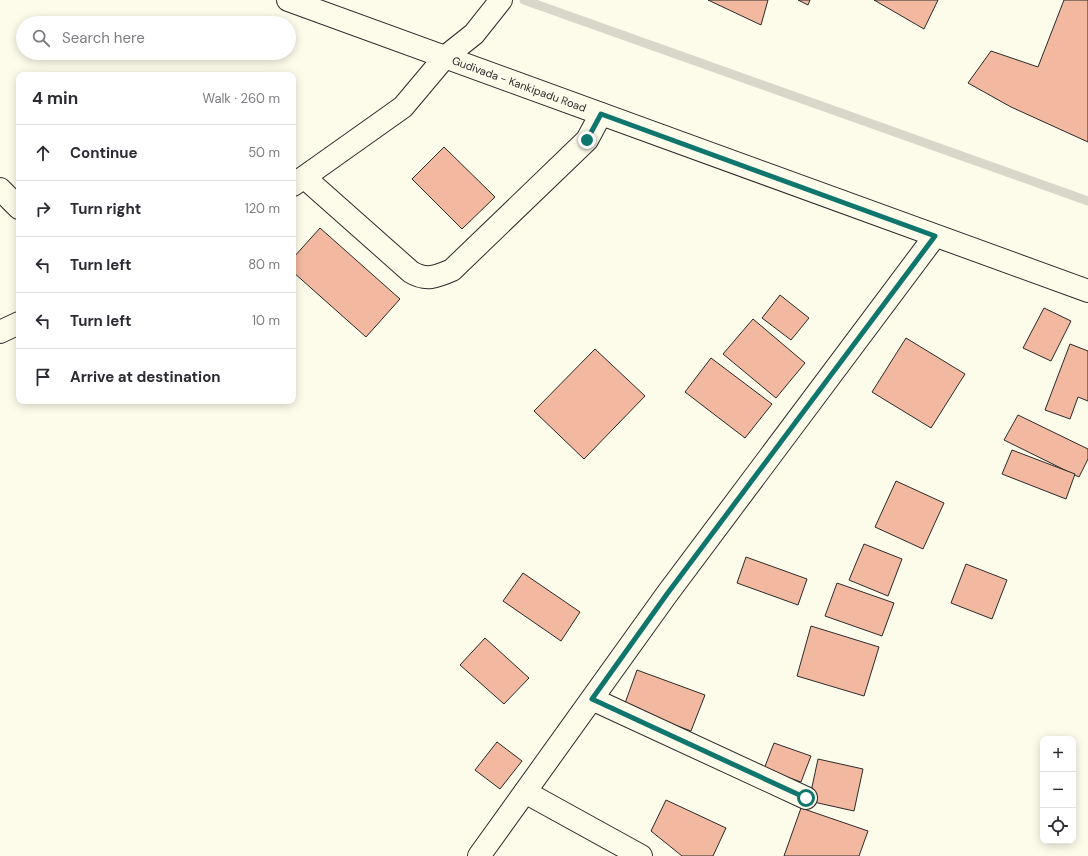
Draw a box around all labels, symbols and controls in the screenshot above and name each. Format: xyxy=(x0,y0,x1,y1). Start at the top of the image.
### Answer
search box xyxy=(16,16,296,60)
icon: search xyxy=(30,27,52,49)
text: Search here xyxy=(62,28,145,48)
street label: Gudivada - Kankipadu Road xyxy=(450,53,588,115)
text: 4 min xyxy=(32,87,78,109)
text: Walk · 260 m xyxy=(202,90,280,107)
route end xyxy=(578,131,596,149)
icon: ahead xyxy=(32,142,54,164)
text: Continue xyxy=(70,143,138,163)
text: 50 m xyxy=(248,144,280,161)
icon: right xyxy=(32,198,54,220)
text: Turn right xyxy=(70,199,141,219)
text: 120 m xyxy=(245,200,280,217)
icon: left xyxy=(32,254,54,276)
text: Turn left xyxy=(70,255,131,275)
text: 80 m xyxy=(248,256,280,273)
icon: left xyxy=(32,310,54,332)
text: Turn left xyxy=(70,311,131,331)
text: 10 m xyxy=(252,312,280,329)
icon: arrive xyxy=(32,366,54,388)
text: Arrive at destination xyxy=(70,367,221,387)
map controls xyxy=(1040,736,1076,844)
button: + xyxy=(1040,736,1076,772)
button: − xyxy=(1040,772,1076,808)
route start xyxy=(797,789,815,807)
button: locate xyxy=(1040,808,1076,844)

